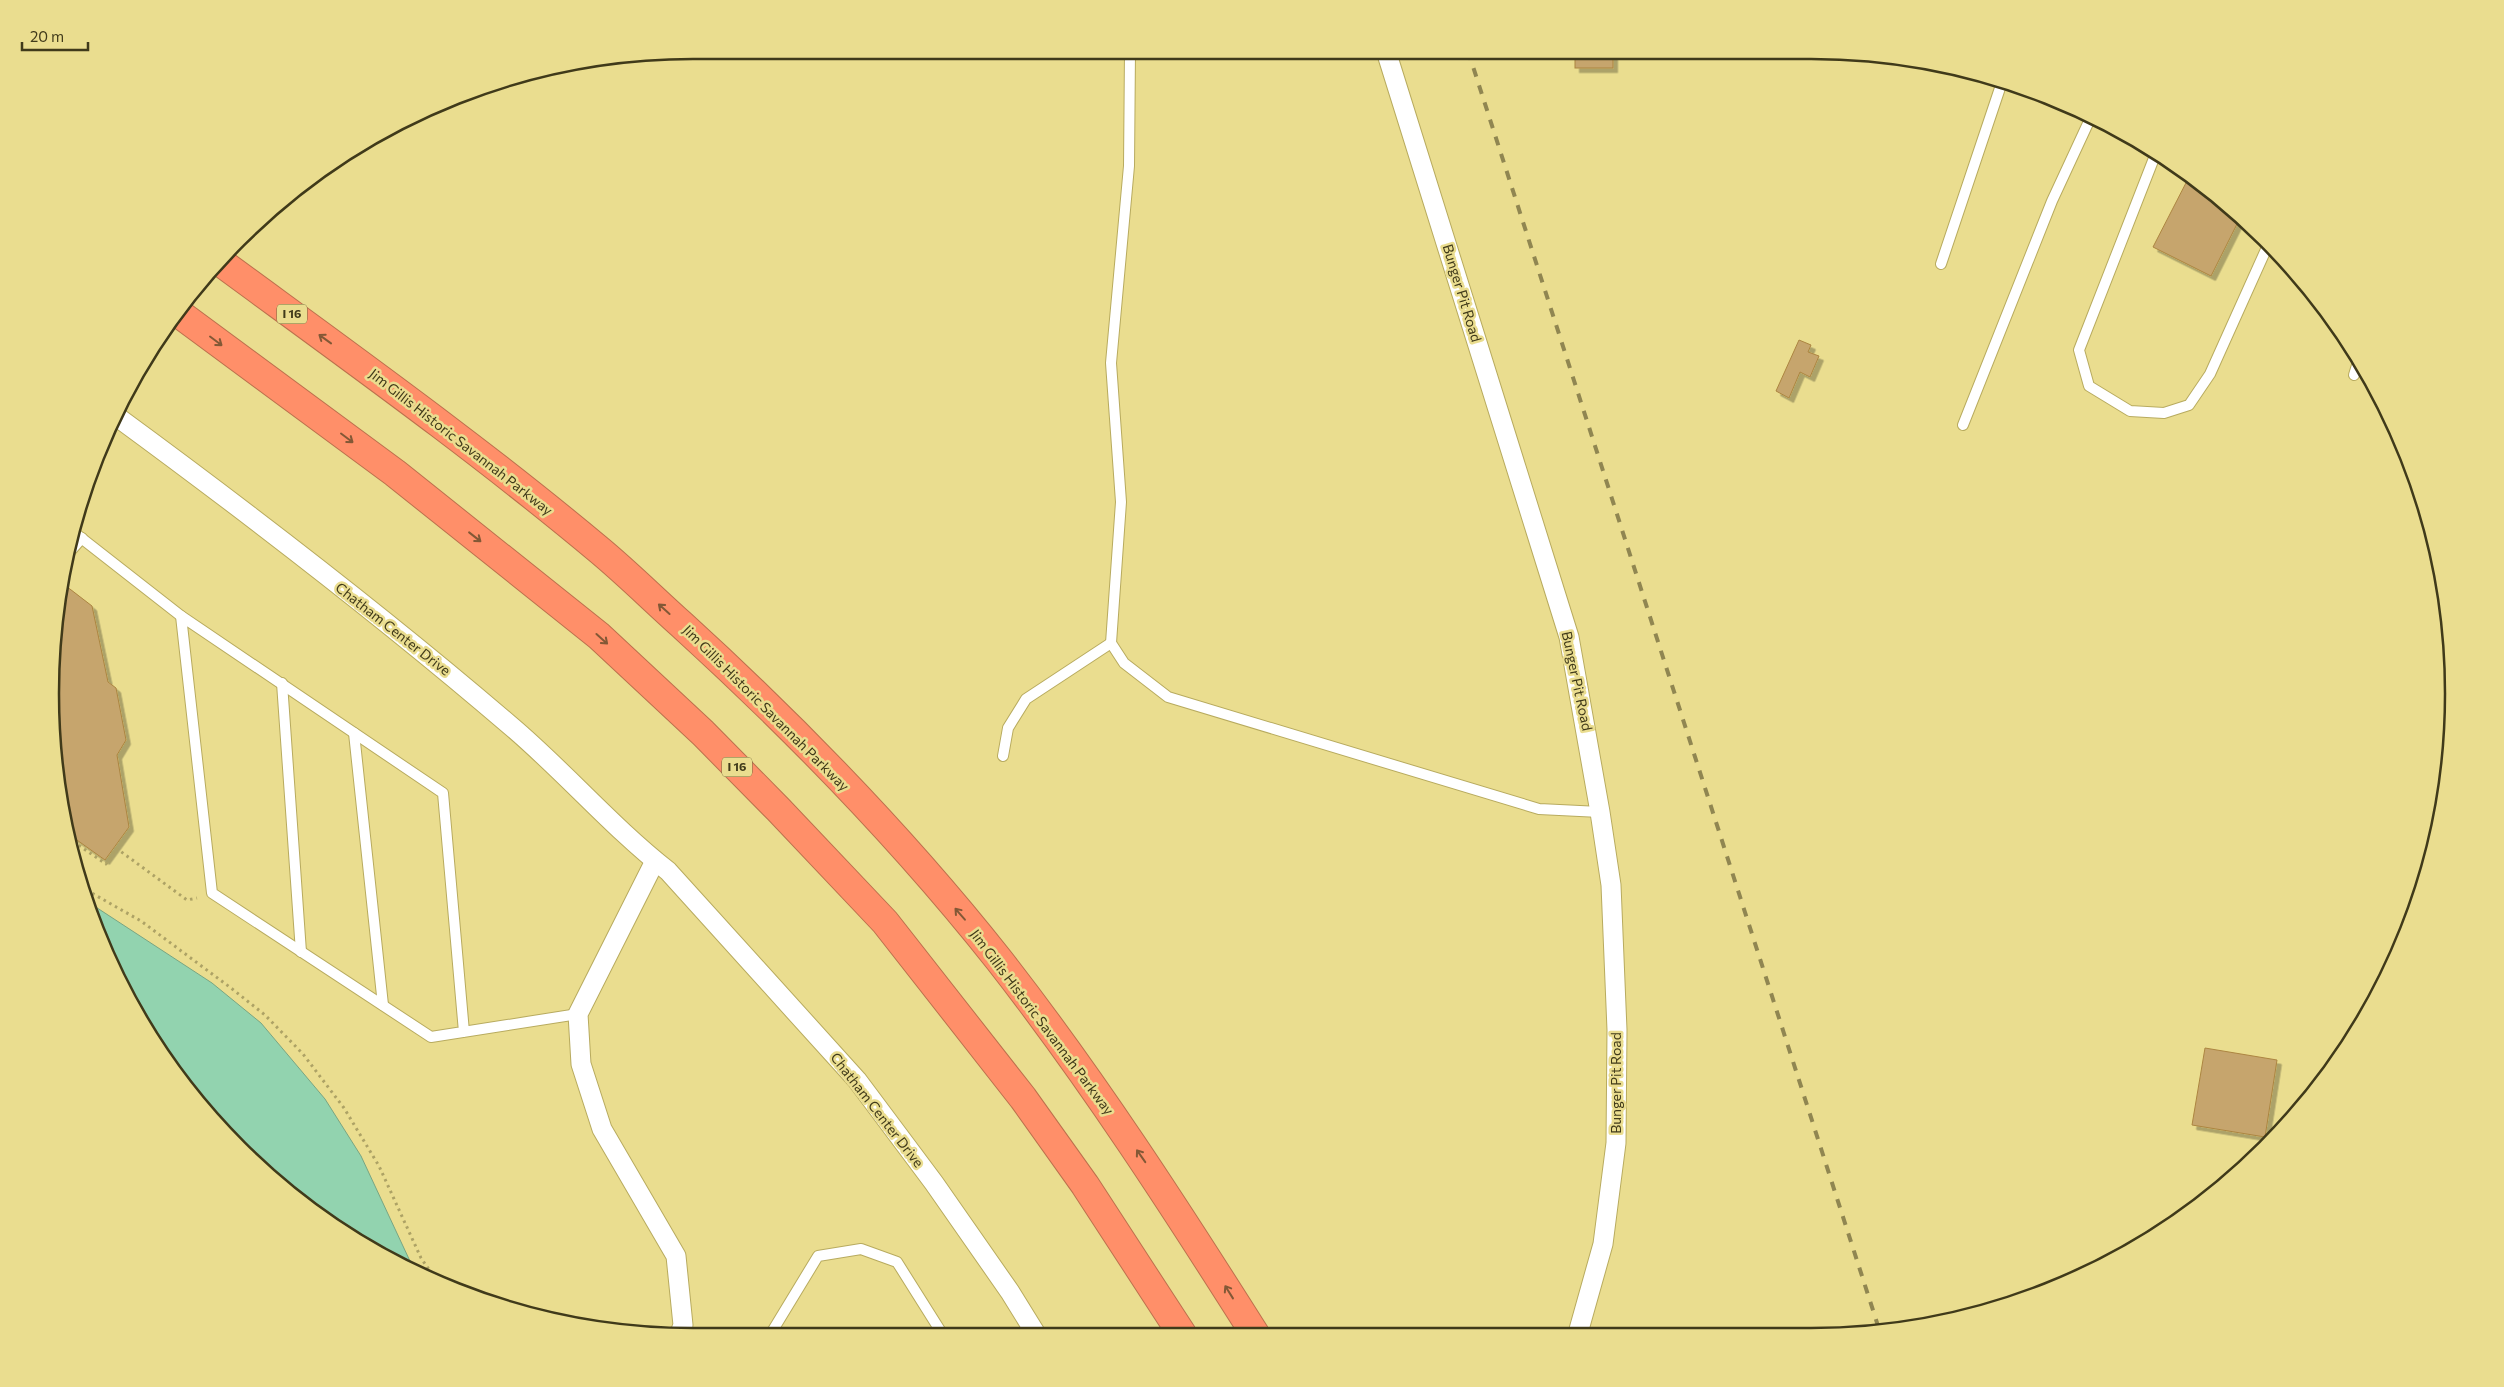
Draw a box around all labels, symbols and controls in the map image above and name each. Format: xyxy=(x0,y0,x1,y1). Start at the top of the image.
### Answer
scale bar xyxy=(22,20,89,52)
text: 20 m xyxy=(30,27,64,45)
street label: Bunger Pit Road xyxy=(1440,242,1485,344)
road number: I 16 xyxy=(277,304,307,324)
one-way arrow xyxy=(318,334,332,344)
one-way arrow xyxy=(209,336,223,346)
street label: Jim Gillis Historic Savannah Parkway xyxy=(366,365,556,518)
one-way arrow xyxy=(340,433,354,443)
one-way arrow xyxy=(468,532,481,543)
street label: Chatham Center Drive xyxy=(333,578,454,679)
one-way arrow xyxy=(658,603,671,615)
street label: Jim Gillis Historic Savannah Parkway xyxy=(680,621,853,794)
street label: Bunger Pit Road xyxy=(1559,629,1596,732)
one-way arrow xyxy=(595,633,608,645)
road number: I 16 xyxy=(722,758,752,776)
one-way arrow xyxy=(954,908,965,921)
street label: Jim Gillis Historic Savannah Parkway xyxy=(967,926,1118,1118)
street label: Bunger Pit Road xyxy=(1607,1032,1624,1134)
street label: Chatham Center Drive xyxy=(827,1049,928,1170)
one-way arrow xyxy=(1136,1149,1146,1163)
one-way arrow xyxy=(1224,1286,1234,1300)

